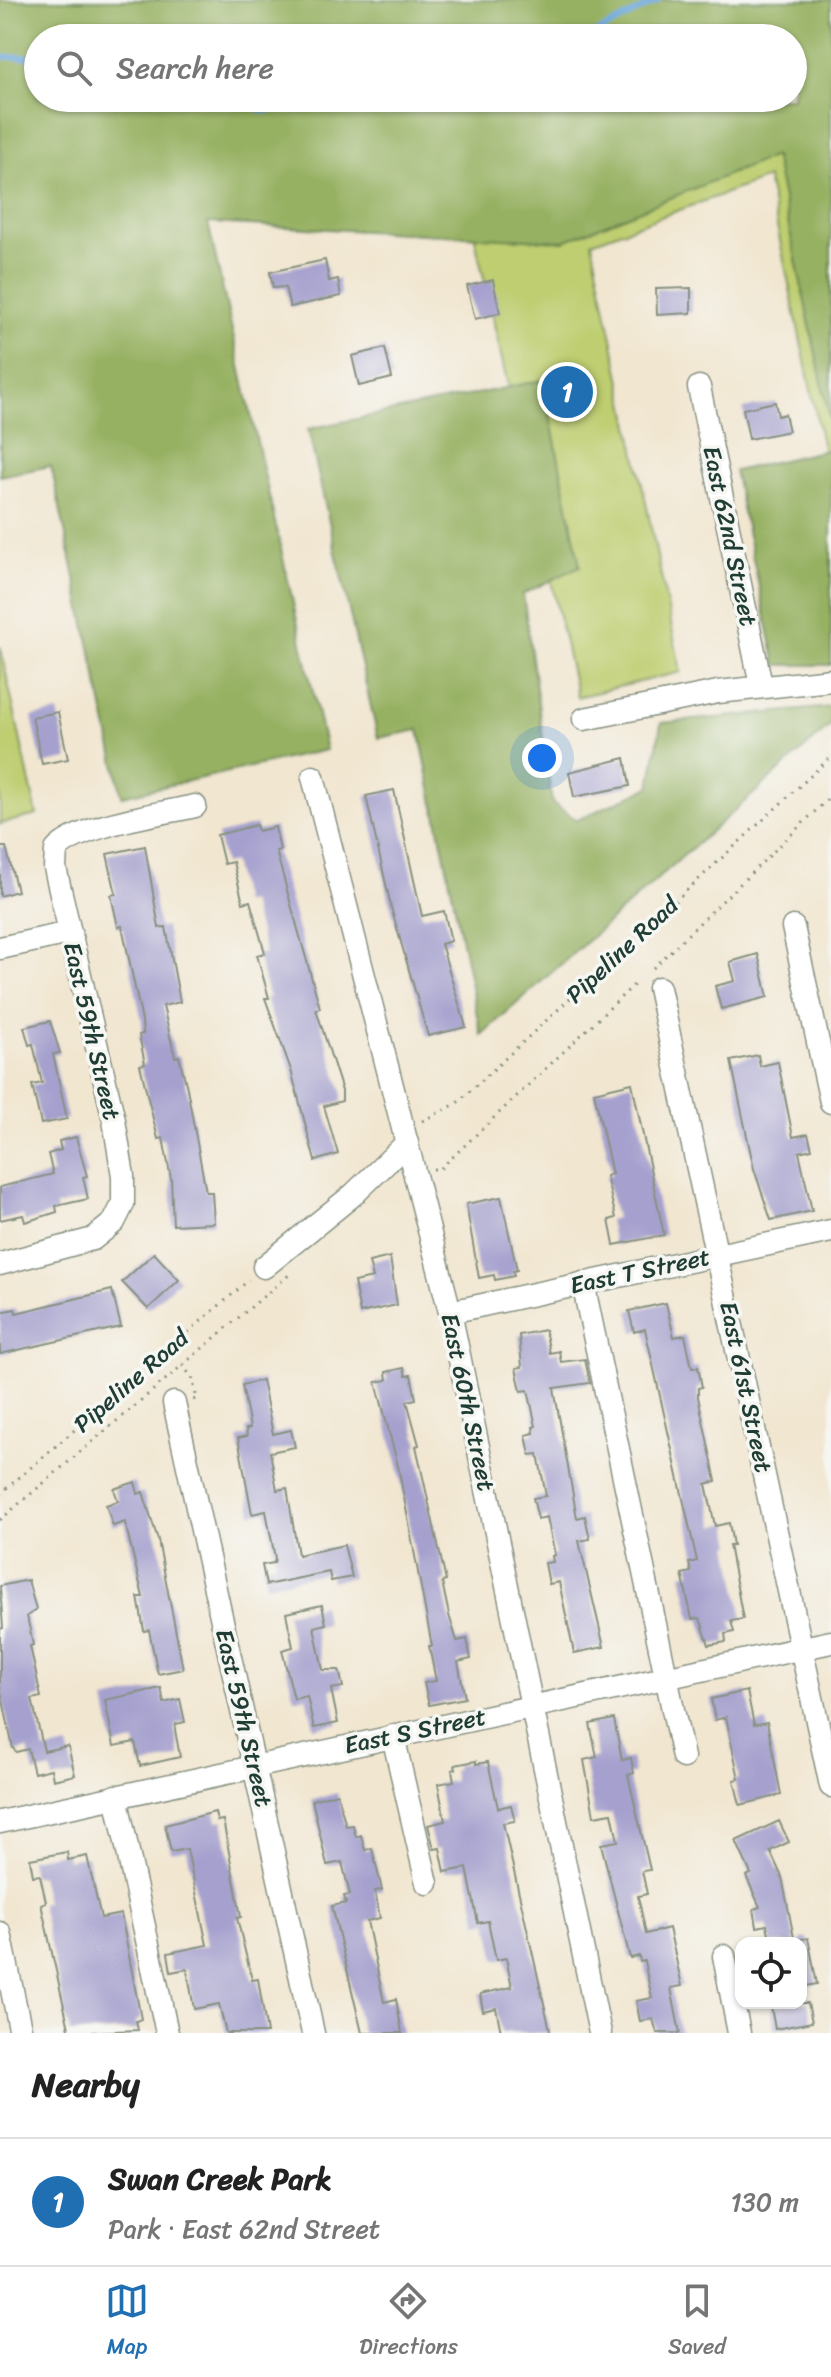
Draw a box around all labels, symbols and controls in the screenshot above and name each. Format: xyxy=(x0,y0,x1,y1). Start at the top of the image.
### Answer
search box xyxy=(24,24,807,112)
text: Search here xyxy=(116,41,274,95)
icon: search xyxy=(52,46,96,90)
pin: 1 xyxy=(541,362,593,422)
street label: East 62nd Street xyxy=(690,442,770,630)
your location xyxy=(522,738,562,778)
street label: Pipeline Road xyxy=(555,884,690,1014)
street label: East 59th Street xyxy=(51,938,133,1124)
street label: East T Street xyxy=(566,1236,714,1306)
street label: East 61st Street xyxy=(707,1297,785,1477)
street label: East 60th Street xyxy=(429,1309,507,1495)
street label: Pipeline Road xyxy=(63,1317,200,1444)
street label: East 59th Street xyxy=(203,1625,285,1811)
street label: East S Street xyxy=(340,1695,490,1767)
map controls xyxy=(735,1937,807,2009)
button: locate xyxy=(735,1937,807,2009)
text: Nearby xyxy=(32,2055,140,2115)
text: Swan Creek Park xyxy=(108,2152,332,2206)
text: 1 xyxy=(52,2179,64,2225)
text: 130 m xyxy=(730,2179,799,2225)
text: Park · East 62nd Street xyxy=(108,2206,380,2252)
tab: Map xyxy=(105,2279,149,2366)
tab: Directions xyxy=(359,2279,458,2366)
tab: Saved xyxy=(668,2279,726,2366)

